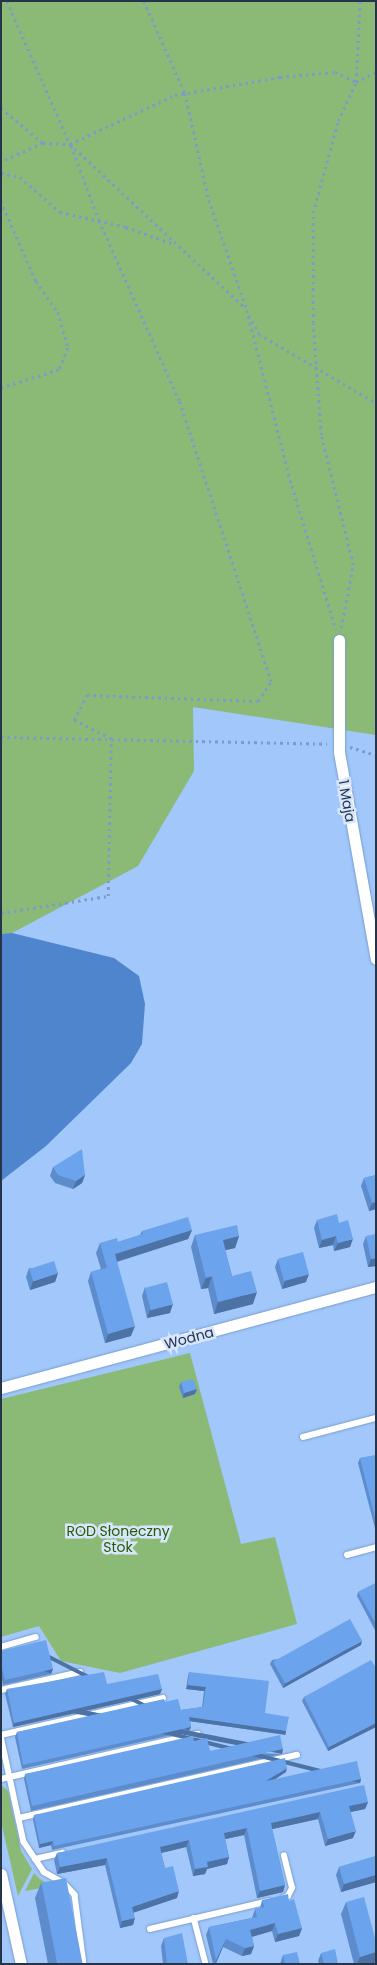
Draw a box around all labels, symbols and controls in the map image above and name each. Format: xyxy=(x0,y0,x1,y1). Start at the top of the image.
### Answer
street label: 1 Maja xyxy=(335,779,359,823)
street label: Wodna xyxy=(162,1323,216,1353)
park label: ROD Słoneczny Stok xyxy=(66,1523,170,1555)

